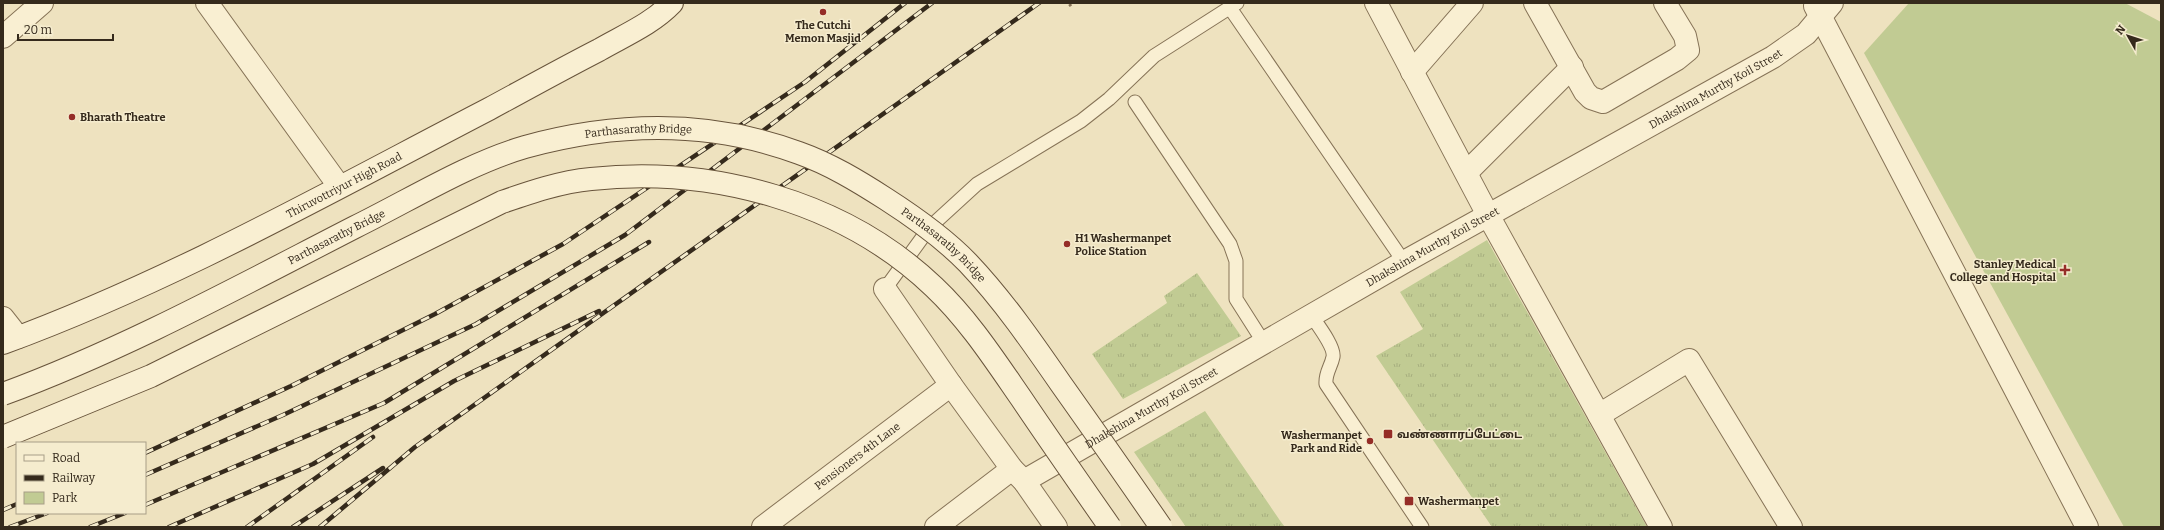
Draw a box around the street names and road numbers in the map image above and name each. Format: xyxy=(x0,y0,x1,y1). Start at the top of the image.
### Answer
street label: Dhakshina Murthy Koil Street xyxy=(1647,46,1785,131)
street label: Parthasarathy Bridge xyxy=(584,122,693,140)
street label: Thiruvottriyur High Road xyxy=(284,149,404,221)
street label: Dhakshina Murthy Koil Street xyxy=(1364,204,1501,289)
street label: Parthasarathy Bridge xyxy=(899,205,989,285)
street label: Parthasarathy Bridge xyxy=(286,206,387,267)
street label: Dhakshina Murthy Koil Street xyxy=(1083,364,1220,451)
street label: Pensioners 4th Lane xyxy=(812,419,902,492)

